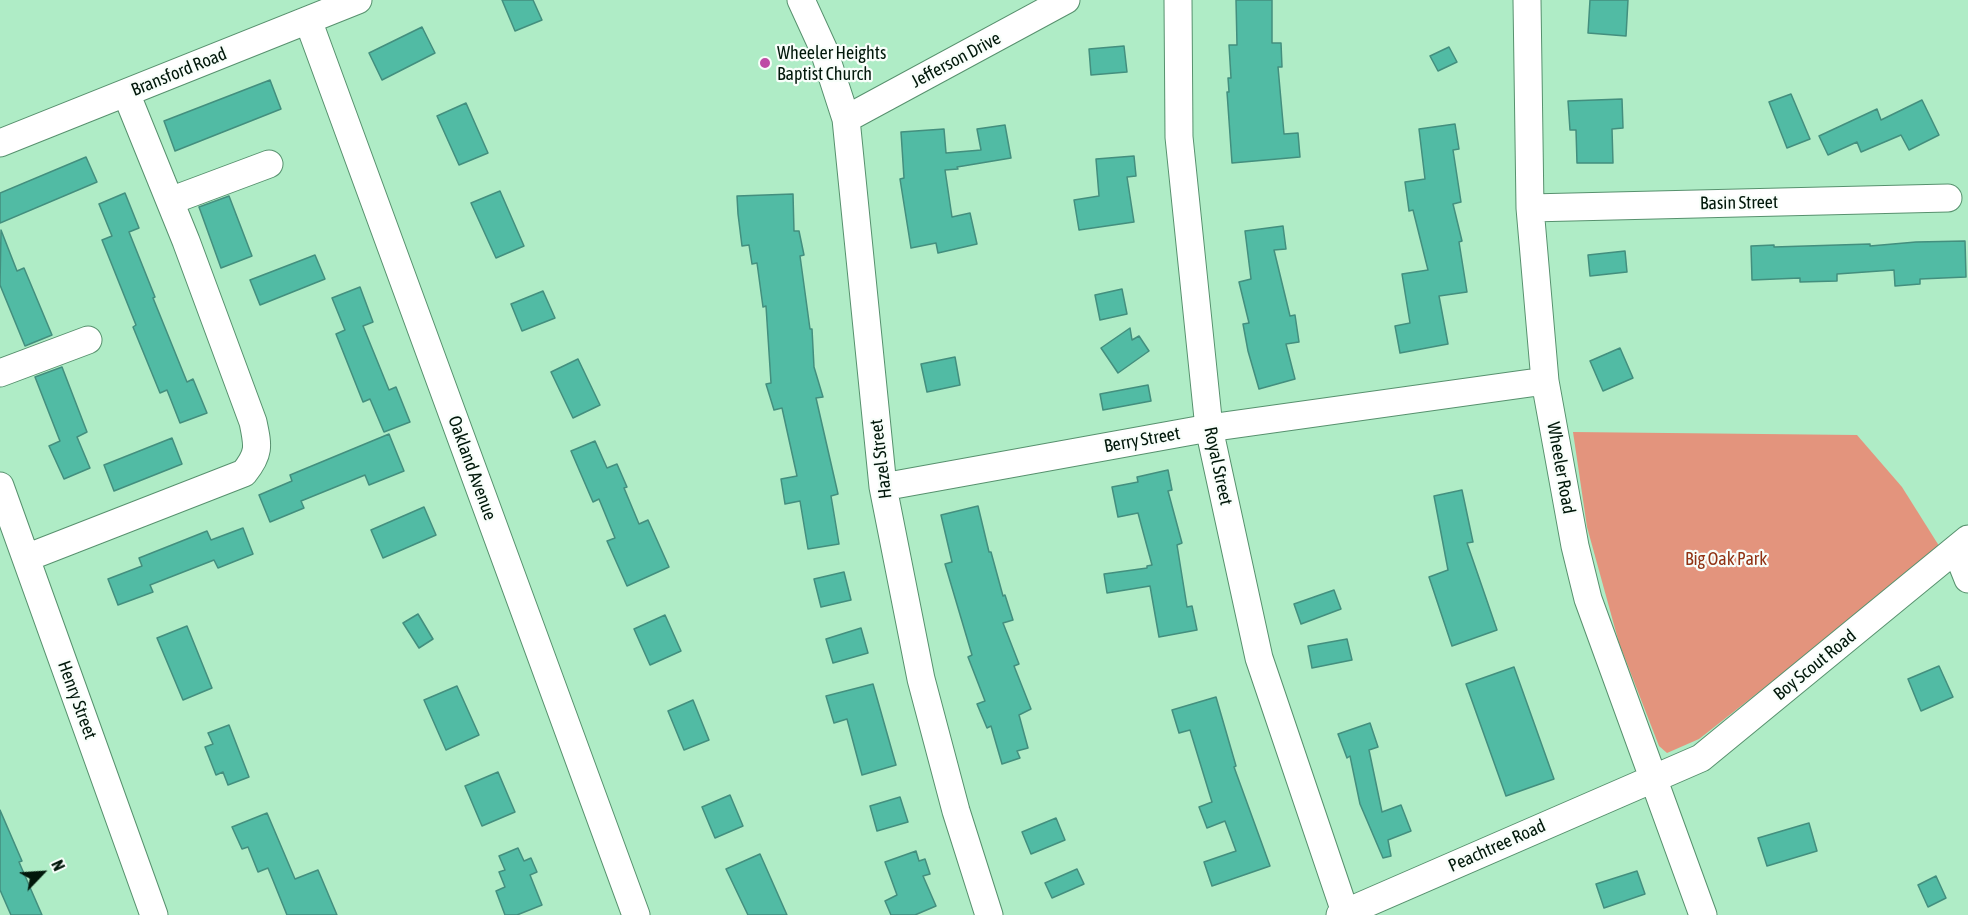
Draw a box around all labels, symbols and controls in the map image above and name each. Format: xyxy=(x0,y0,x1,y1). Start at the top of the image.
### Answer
street label: Jefferson Drive xyxy=(908,27,1004,93)
place label: Wheeler Heights Baptist Church xyxy=(777,42,886,84)
street label: Bransford Road xyxy=(128,43,230,101)
marker: Wheeler Heights Baptist Church xyxy=(758,56,772,70)
street label: Basin Street xyxy=(1700,192,1778,214)
street label: Oakland Avenue xyxy=(443,413,501,523)
street label: Hazel Street xyxy=(865,418,897,500)
street label: Wheeler Road xyxy=(1542,420,1580,516)
street label: Berry Street xyxy=(1102,423,1182,457)
street label: Royal Street xyxy=(1199,425,1237,507)
park label: Big Oak Park xyxy=(1685,548,1767,570)
street label: Boy Scout Road xyxy=(1769,625,1861,705)
street label: Henry Street xyxy=(53,658,101,742)
street label: Peachtree Road xyxy=(1445,815,1549,877)
north arrow xyxy=(12,843,72,903)
text: N xyxy=(48,857,68,873)

